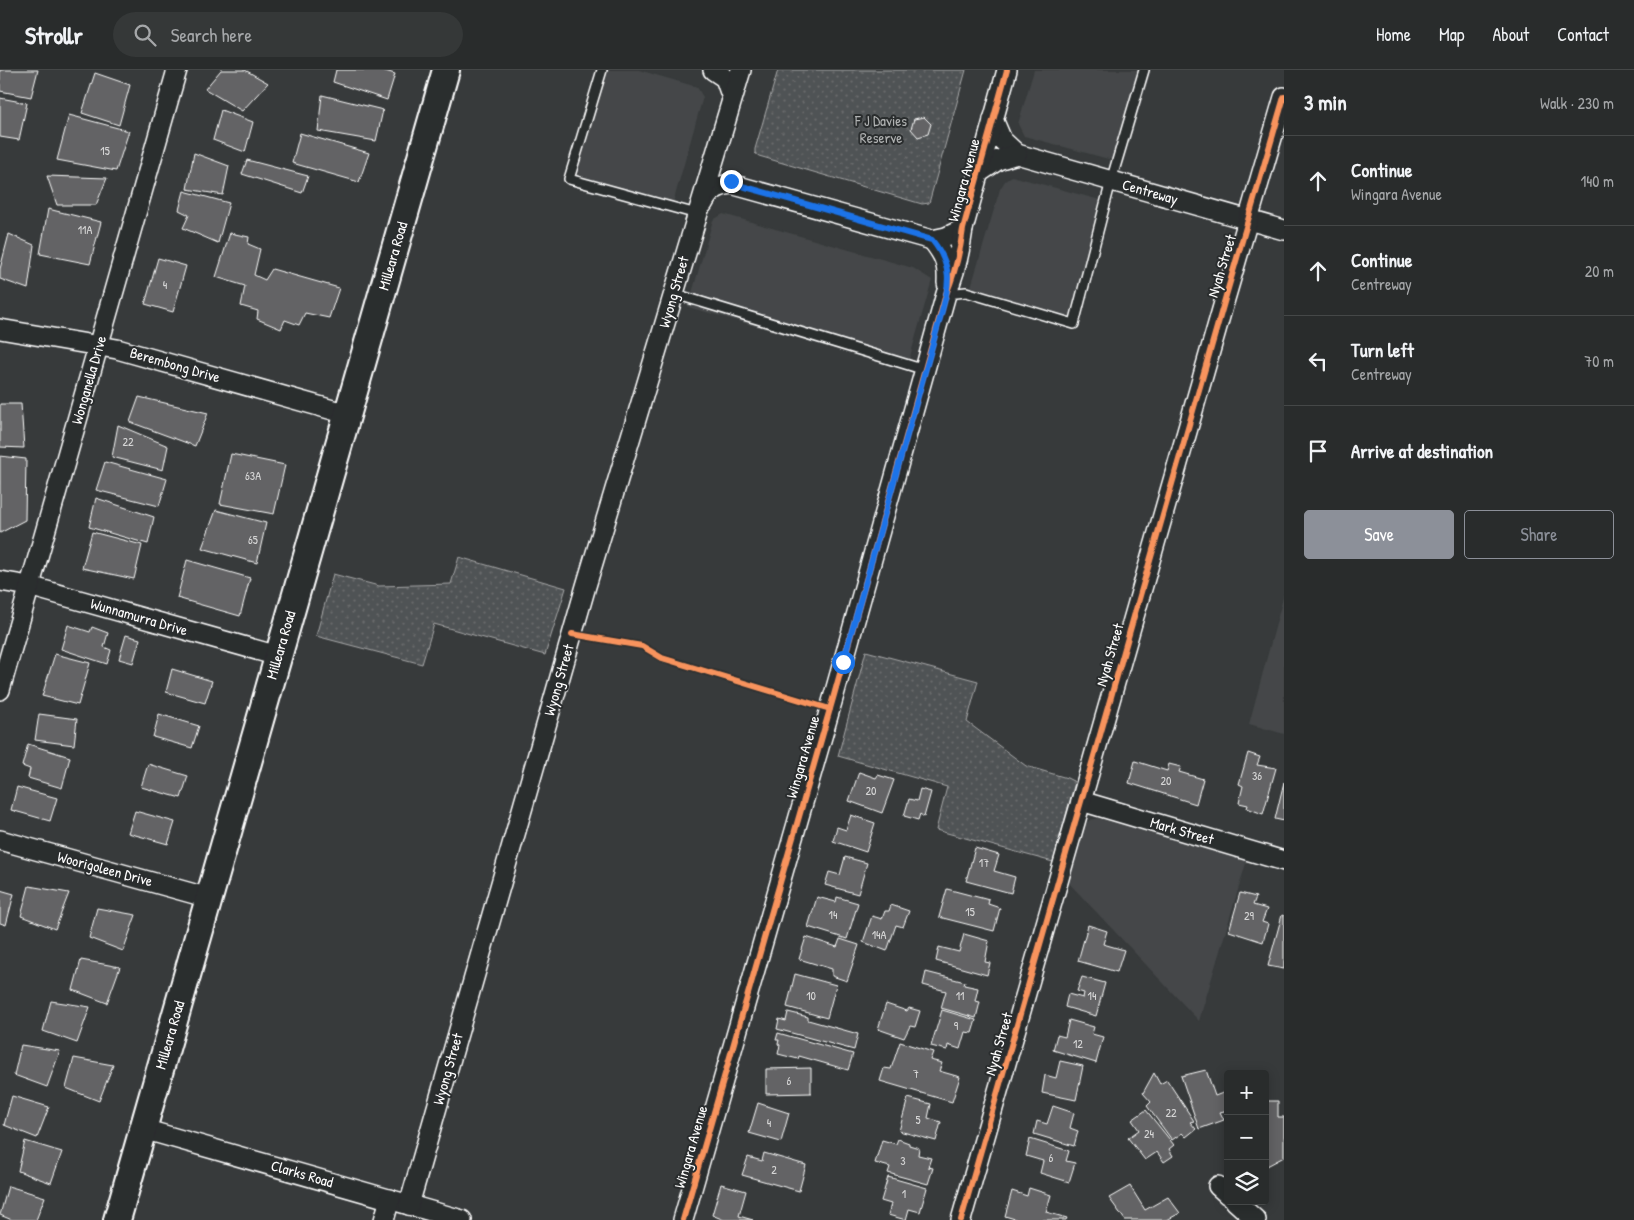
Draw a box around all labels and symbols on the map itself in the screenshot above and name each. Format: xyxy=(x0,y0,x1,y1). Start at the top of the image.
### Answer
park label: F J Davies Reserve xyxy=(854,110,907,148)
street label: Wingara Avenue xyxy=(942,136,985,224)
house number: 15 xyxy=(100,142,110,159)
route end xyxy=(720,170,743,193)
street label: Centreway xyxy=(1120,174,1180,209)
street label: Milleara Road xyxy=(373,219,412,293)
house number: 11A xyxy=(78,221,92,238)
street label: Nyah Street xyxy=(1202,231,1241,300)
street label: Wyong Street xyxy=(653,253,694,330)
house number: 4 xyxy=(163,276,168,293)
street label: Wonganella Drive xyxy=(66,333,111,427)
street label: Berembong Drive xyxy=(128,342,223,387)
house number: 22 xyxy=(122,433,134,450)
house number: 63A xyxy=(245,467,261,484)
house number: 65 xyxy=(248,531,258,548)
street label: Wunnamurra Drive xyxy=(88,593,190,640)
street label: Milleara Road xyxy=(261,608,300,682)
street label: Nyah Street xyxy=(1090,620,1129,689)
street label: Wyong Street xyxy=(538,641,579,718)
route start xyxy=(832,651,855,674)
street label: Wingara Avenue xyxy=(781,713,824,801)
house number: 36 xyxy=(1252,767,1262,784)
house number: 20 xyxy=(1161,772,1172,789)
house number: 20 xyxy=(866,782,877,799)
street label: Mark Street xyxy=(1148,811,1217,850)
street label: Woorigoleen Drive xyxy=(55,846,155,891)
house number: 17 xyxy=(979,854,989,871)
house number: 15 xyxy=(965,903,975,920)
house number: 14 xyxy=(829,906,838,923)
house number: 29 xyxy=(1244,907,1255,924)
house number: 14A xyxy=(872,926,886,943)
house number: 10 xyxy=(806,987,816,1004)
house number: 11 xyxy=(956,987,964,1004)
house number: 14 xyxy=(1088,987,1097,1004)
street label: Milleara Road xyxy=(150,998,189,1072)
street label: Nyah Street xyxy=(979,1009,1018,1078)
house number: 9 xyxy=(954,1017,959,1034)
street label: Wyong Street xyxy=(427,1030,468,1107)
house number: 12 xyxy=(1073,1035,1083,1052)
house number: 7 xyxy=(913,1065,919,1082)
house number: 6 xyxy=(787,1072,792,1089)
street label: Wingara Avenue xyxy=(669,1103,712,1191)
house number: 22 xyxy=(1165,1104,1177,1121)
house number: 5 xyxy=(915,1111,921,1128)
house number: 4 xyxy=(767,1114,772,1131)
house number: 24 xyxy=(1144,1125,1155,1142)
house number: 6 xyxy=(1049,1149,1054,1166)
house number: 3 xyxy=(900,1152,906,1169)
street label: Clarks Road xyxy=(269,1155,336,1192)
house number: 2 xyxy=(771,1161,777,1178)
house number: 1 xyxy=(902,1185,906,1202)

